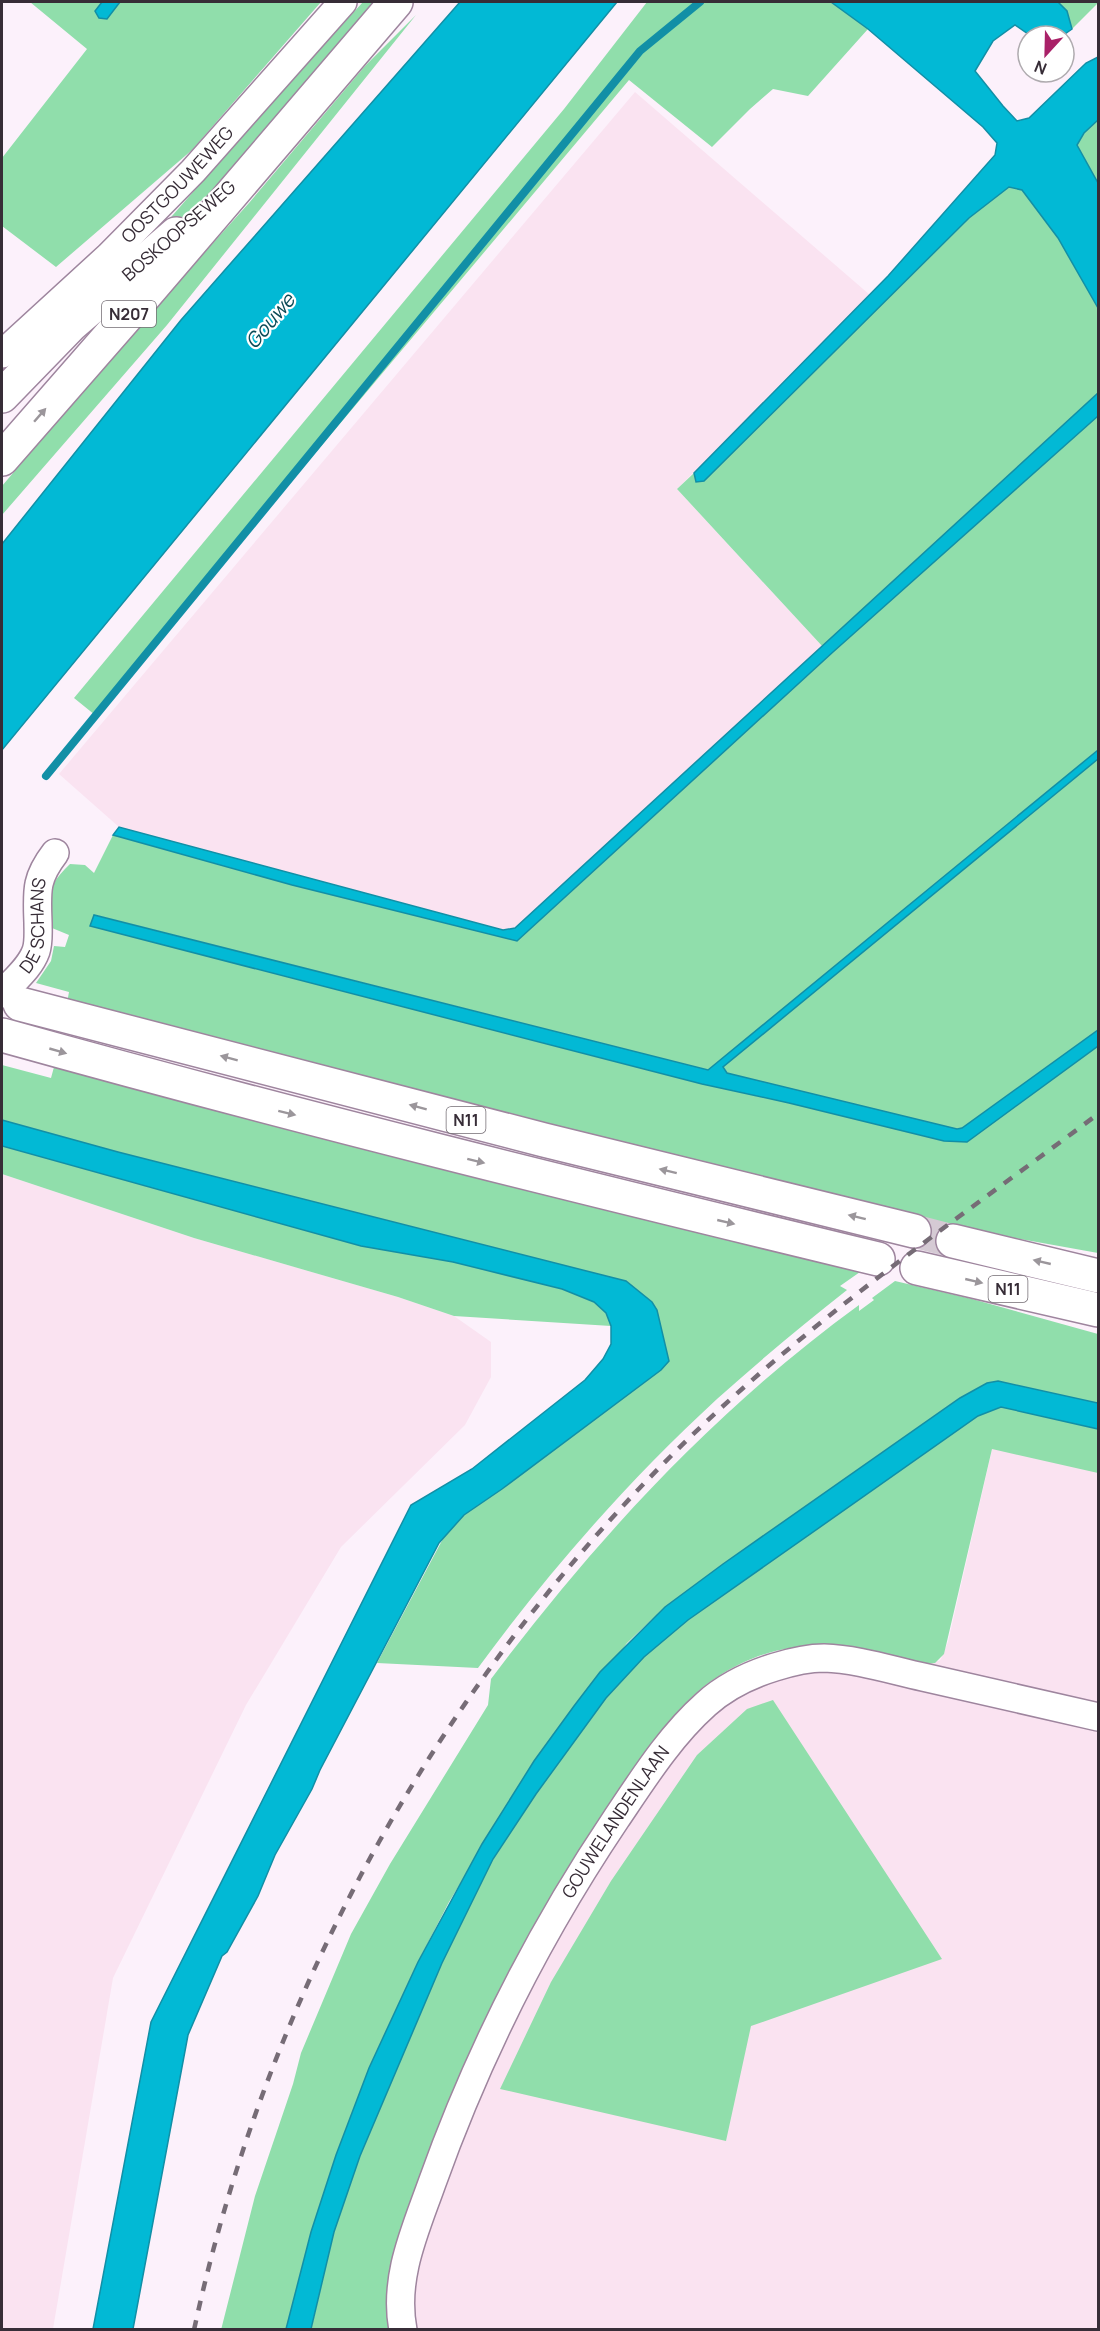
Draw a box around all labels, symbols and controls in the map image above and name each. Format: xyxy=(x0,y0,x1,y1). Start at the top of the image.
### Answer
north arrow xyxy=(1016,24,1076,84)
text: N xyxy=(1031,56,1050,80)
street label: OOSTGOUWEWEG xyxy=(116,120,238,248)
street label: BOSKOOPSEWEG xyxy=(117,174,240,286)
water label: Gouwe xyxy=(239,286,302,354)
road number: N207 xyxy=(102,301,156,327)
one-way arrow xyxy=(33,408,46,423)
street label: DE SCHANS xyxy=(13,875,51,978)
one-way arrow xyxy=(49,1047,67,1056)
one-way arrow xyxy=(220,1053,238,1063)
one-way arrow xyxy=(409,1102,427,1112)
road number: N11 xyxy=(446,1107,486,1133)
one-way arrow xyxy=(278,1108,296,1118)
one-way arrow xyxy=(466,1157,485,1167)
one-way arrow xyxy=(659,1165,677,1175)
one-way arrow xyxy=(848,1212,866,1222)
one-way arrow xyxy=(717,1218,735,1228)
one-way arrow xyxy=(1032,1257,1051,1266)
road number: N11 xyxy=(988,1276,1028,1302)
one-way arrow xyxy=(965,1277,984,1287)
street label: GOUWELANDENLAAN xyxy=(556,1740,674,1902)

